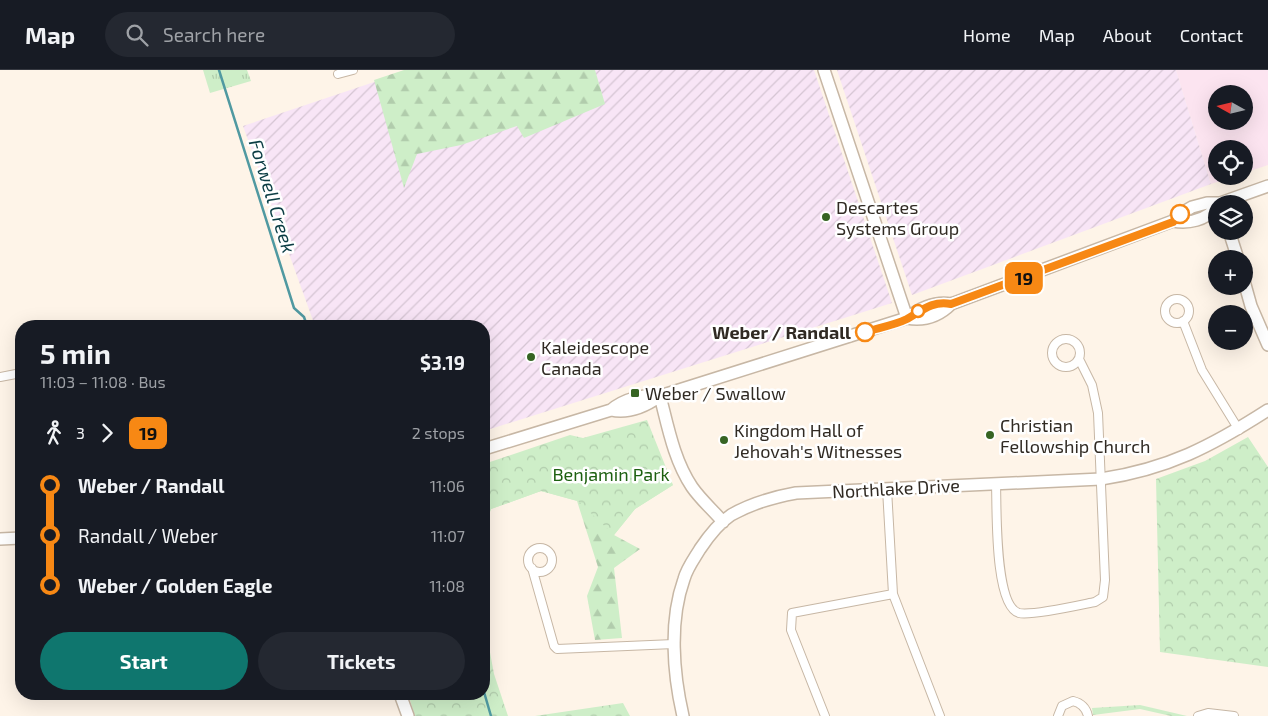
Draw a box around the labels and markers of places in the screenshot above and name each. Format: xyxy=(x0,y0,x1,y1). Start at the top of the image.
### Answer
place label: Descartes Systems Group xyxy=(836,196,959,239)
unlabelled marker xyxy=(1170,204,1190,224)
marker: Descartes Systems Group xyxy=(820,211,832,223)
unlabelled marker xyxy=(911,304,925,318)
place label: Weber / Randall xyxy=(712,321,851,343)
marker: Weber / Randall xyxy=(855,322,875,342)
place label: Kaleidescope Canada xyxy=(541,336,649,379)
marker: Kaleidescope Canada xyxy=(525,351,537,363)
place label: Weber / Swallow xyxy=(645,382,786,404)
marker: Weber / Swallow xyxy=(629,387,641,399)
place label: Christian Fellowship Church xyxy=(1000,414,1151,457)
place label: Kingdom Hall of Jehovah's Witnesses xyxy=(734,419,902,462)
marker: Christian Fellowship Church xyxy=(984,429,996,441)
marker: Kingdom Hall of Jehovah's Witnesses xyxy=(718,434,730,446)

